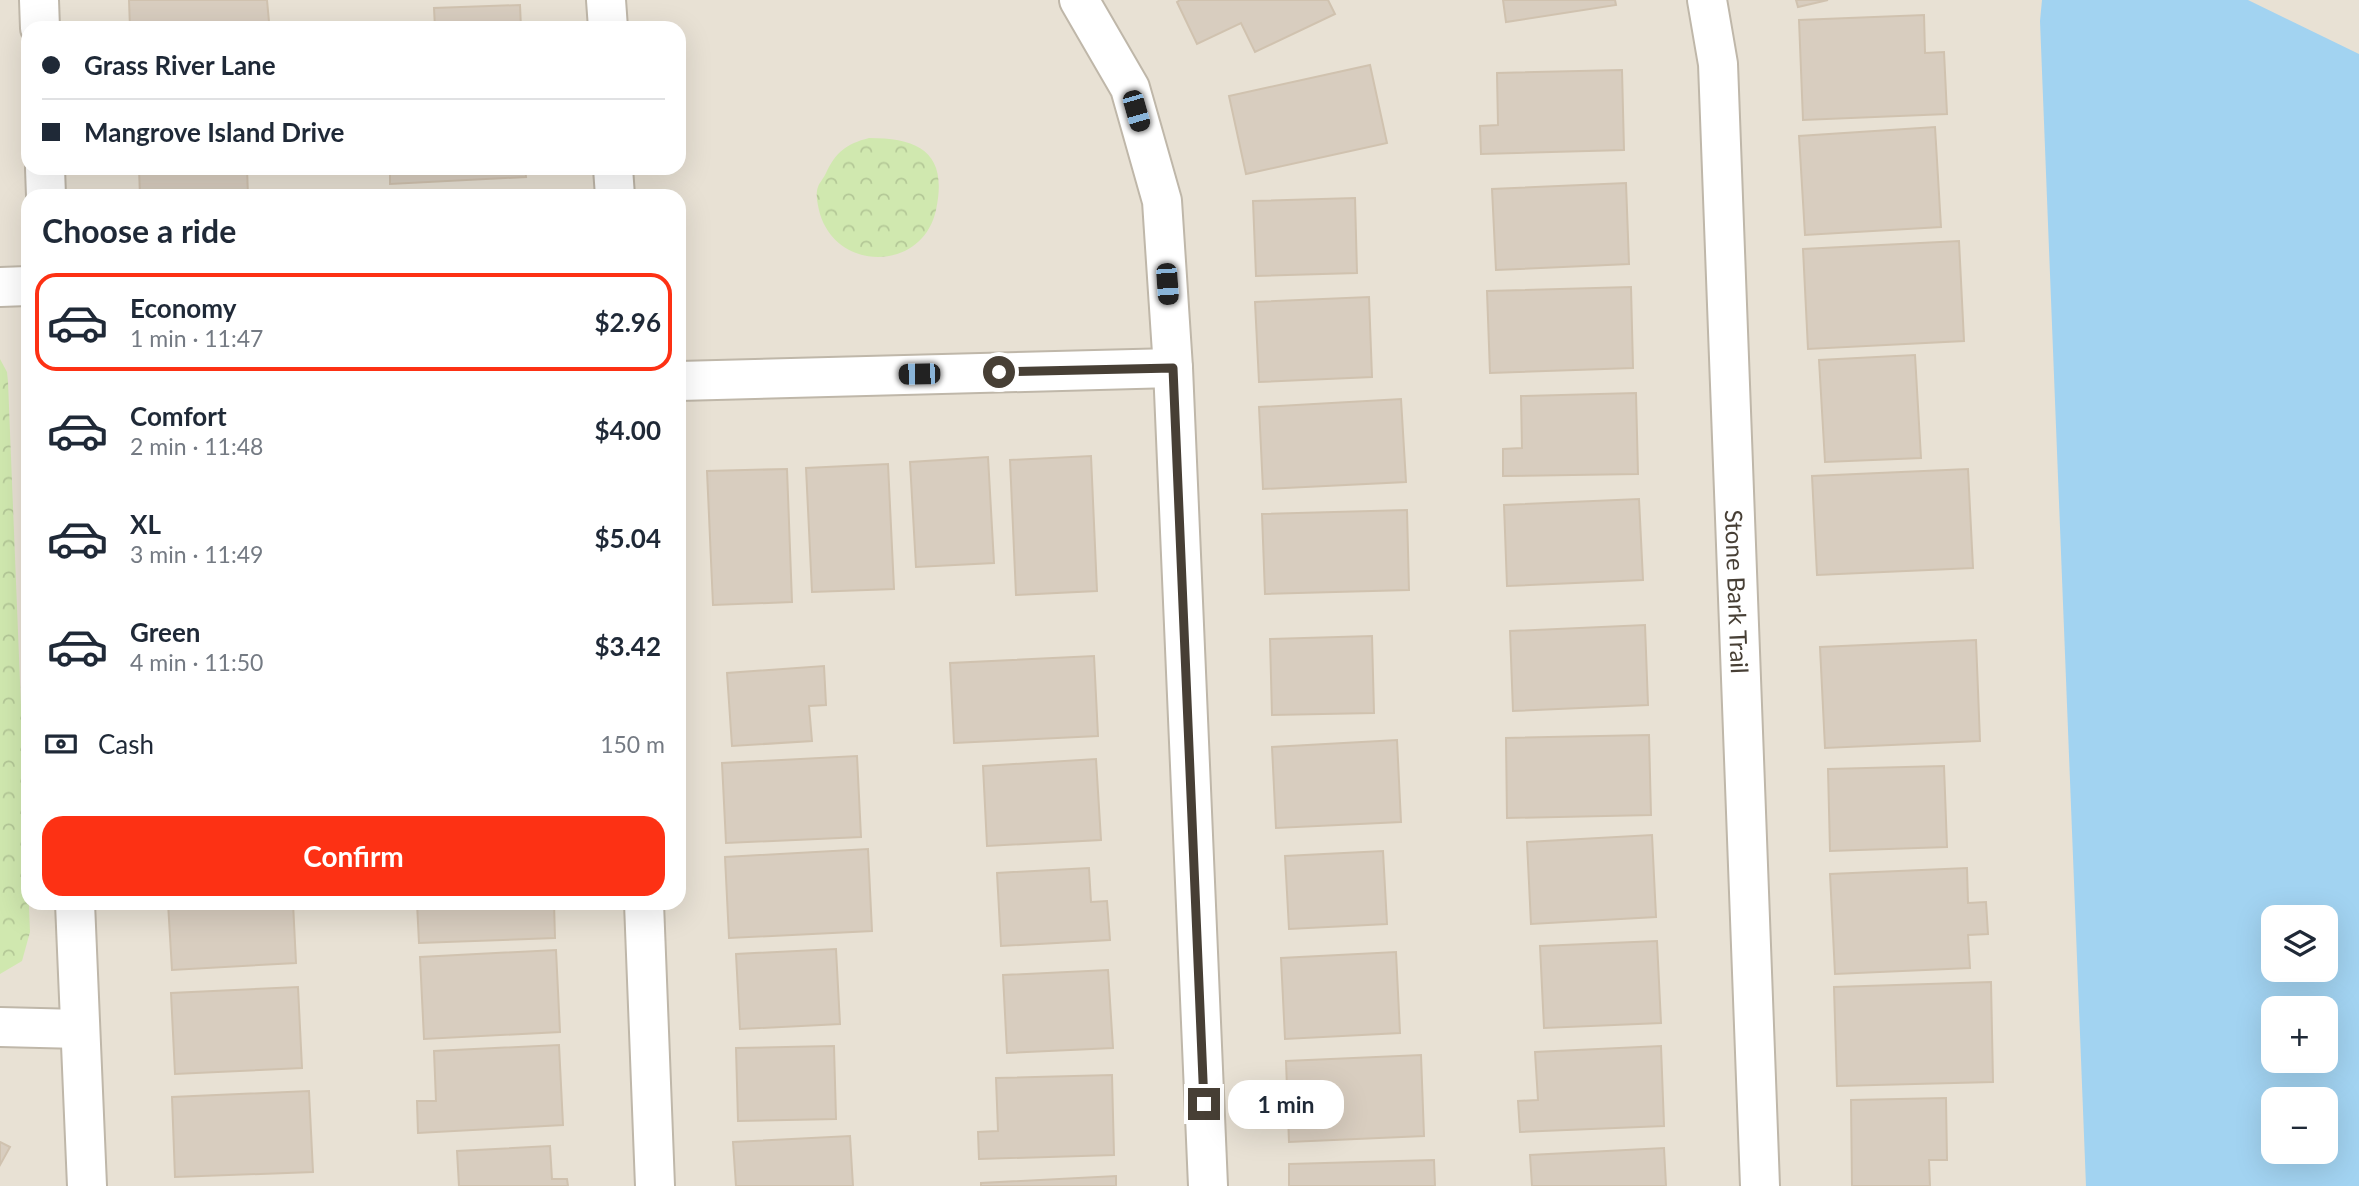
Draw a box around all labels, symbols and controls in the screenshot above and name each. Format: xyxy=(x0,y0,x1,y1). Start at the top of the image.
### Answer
text: Grass River Lane xyxy=(84,49,276,81)
car xyxy=(1121,88,1152,134)
text: Mangrove Island Drive xyxy=(84,116,344,148)
text: Choose a ride xyxy=(42,211,236,250)
car xyxy=(1156,262,1179,306)
icon: car xyxy=(46,291,109,354)
text: Economy xyxy=(130,292,236,324)
text: $2.96 xyxy=(595,306,661,338)
text: 1 min · 11:47 xyxy=(130,324,263,352)
route start xyxy=(983,356,1015,388)
car xyxy=(898,363,941,385)
icon: car xyxy=(46,399,109,462)
text: Comfort xyxy=(130,400,227,432)
text: $4.00 xyxy=(595,414,661,446)
text: 2 min · 11:48 xyxy=(130,432,263,460)
icon: car xyxy=(46,507,109,570)
text: XL xyxy=(130,508,161,540)
street label: Stone Bark Trail xyxy=(1720,509,1755,674)
text: $5.04 xyxy=(595,522,661,554)
text: 3 min · 11:49 xyxy=(130,540,263,568)
icon: car xyxy=(46,615,109,678)
text: Green xyxy=(130,616,200,648)
text: $3.42 xyxy=(595,630,661,662)
text: 4 min · 11:50 xyxy=(130,648,263,676)
icon: cash xyxy=(42,725,80,763)
text: Cash xyxy=(98,728,154,760)
text: 150 m xyxy=(600,730,665,758)
button: Confirm xyxy=(42,816,665,896)
map controls xyxy=(2261,905,2338,1164)
button: layers xyxy=(2261,905,2338,982)
button: + xyxy=(2261,996,2338,1073)
callout: 1 min xyxy=(1228,1080,1344,1128)
button: − xyxy=(2261,1087,2338,1164)
route end xyxy=(1188,1088,1220,1120)
text: 1 min xyxy=(1257,1090,1315,1118)

